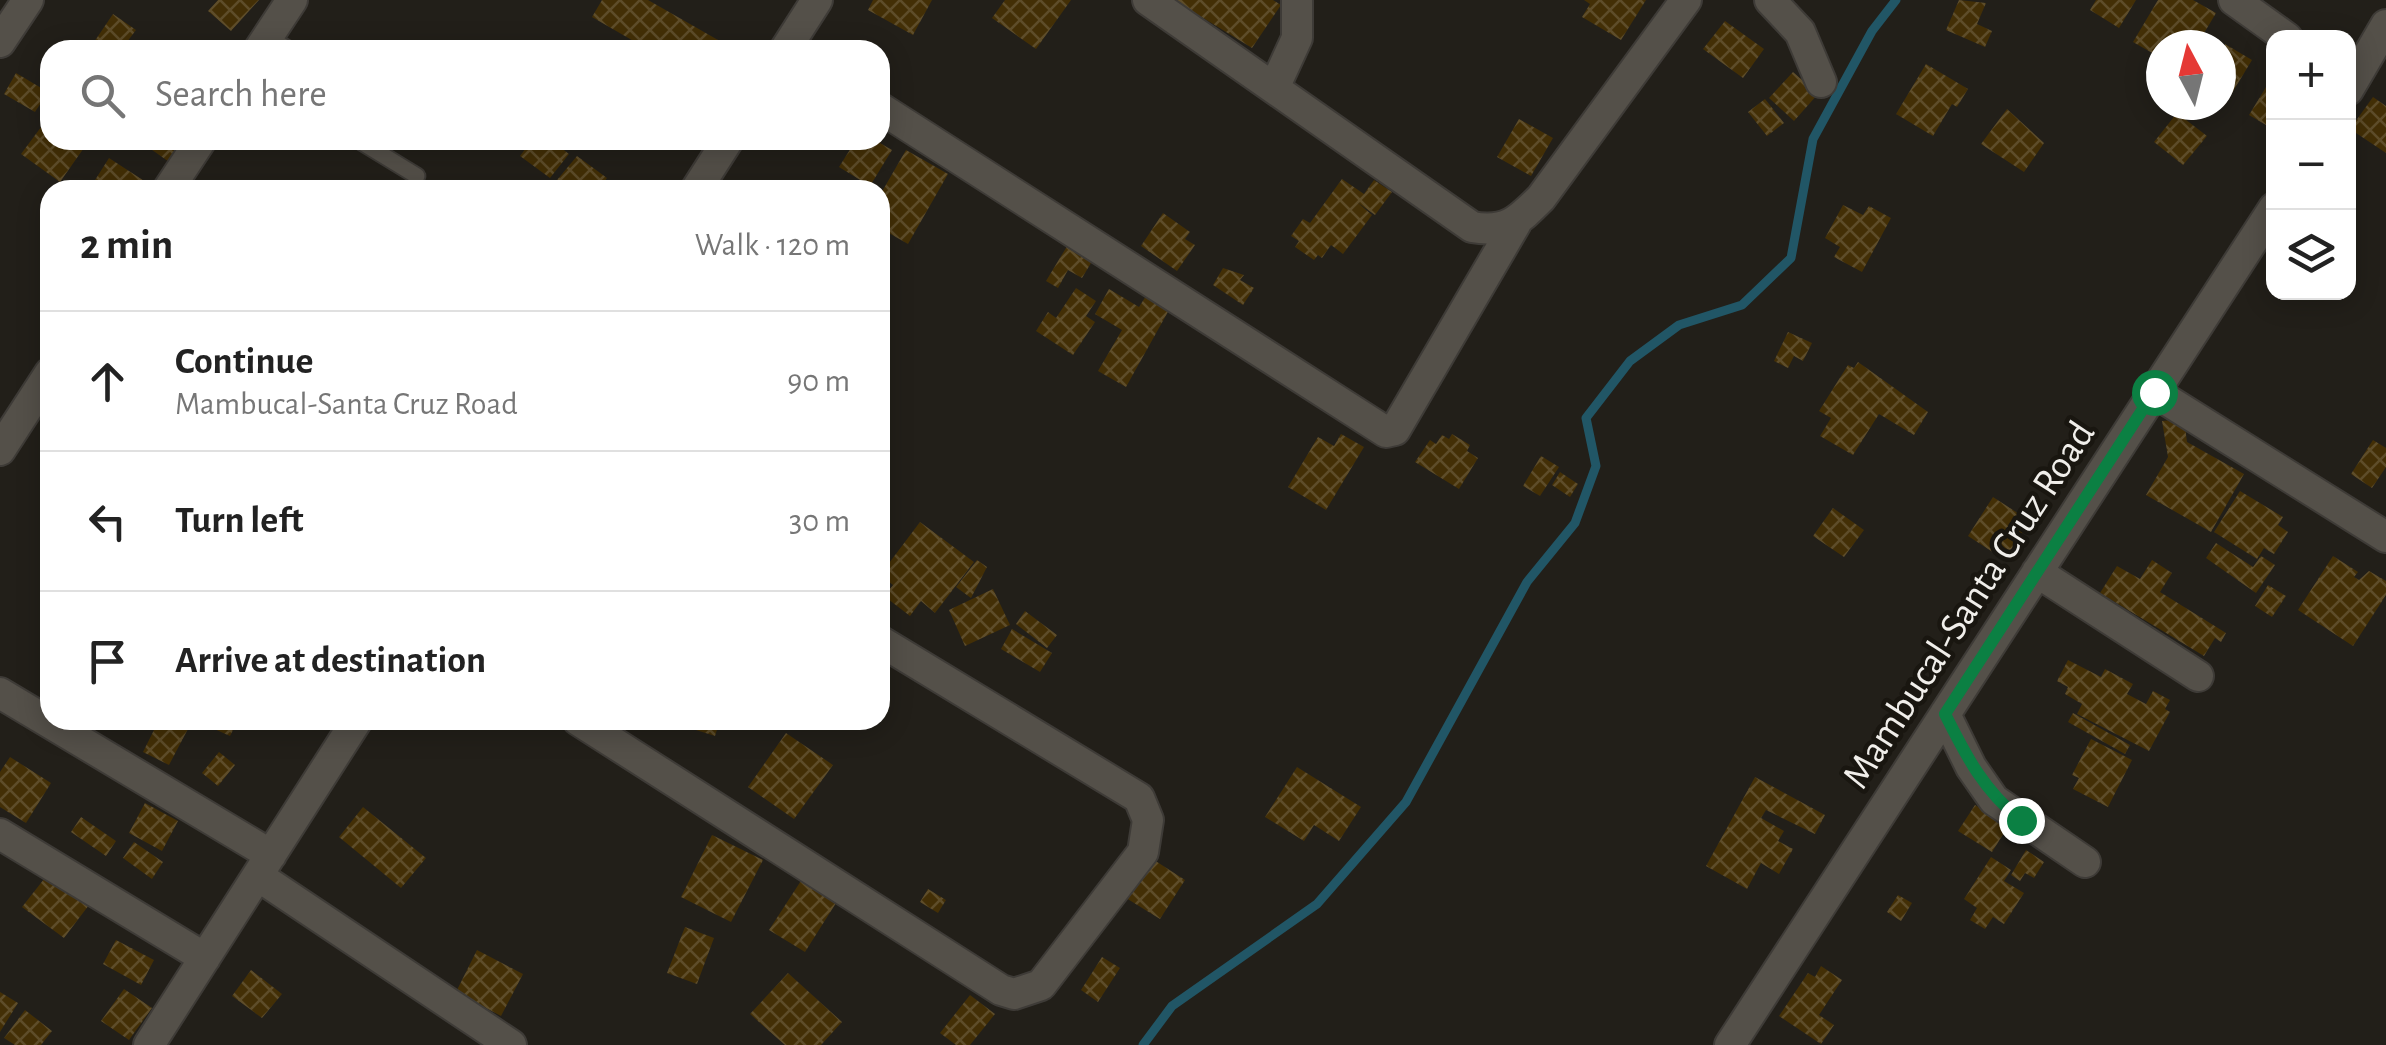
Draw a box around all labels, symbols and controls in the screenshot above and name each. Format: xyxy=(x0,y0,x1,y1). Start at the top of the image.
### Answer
north arrow xyxy=(2146,30,2236,120)
map controls xyxy=(2266,30,2356,300)
button: + xyxy=(2266,30,2356,120)
search box xyxy=(40,40,890,150)
icon: search xyxy=(75,68,130,123)
text: Search here xyxy=(155,76,327,114)
button: − xyxy=(2266,120,2356,210)
button: layers xyxy=(2266,210,2356,300)
text: 2 min xyxy=(80,224,173,266)
text: Walk · 120 m xyxy=(695,229,850,261)
text: Continue xyxy=(175,343,313,381)
icon: ahead xyxy=(80,354,135,409)
text: 90 m xyxy=(787,365,850,397)
route start xyxy=(2132,370,2178,416)
text: Mambucal-Santa Cruz Road xyxy=(175,388,518,420)
street label: Mambucal-Santa Cruz Road xyxy=(1836,414,2102,796)
icon: left xyxy=(80,494,135,549)
text: Turn left xyxy=(175,502,303,540)
text: 30 m xyxy=(789,505,850,537)
icon: arrive xyxy=(80,634,135,689)
text: Arrive at destination xyxy=(175,642,486,680)
route end xyxy=(1999,798,2045,844)

